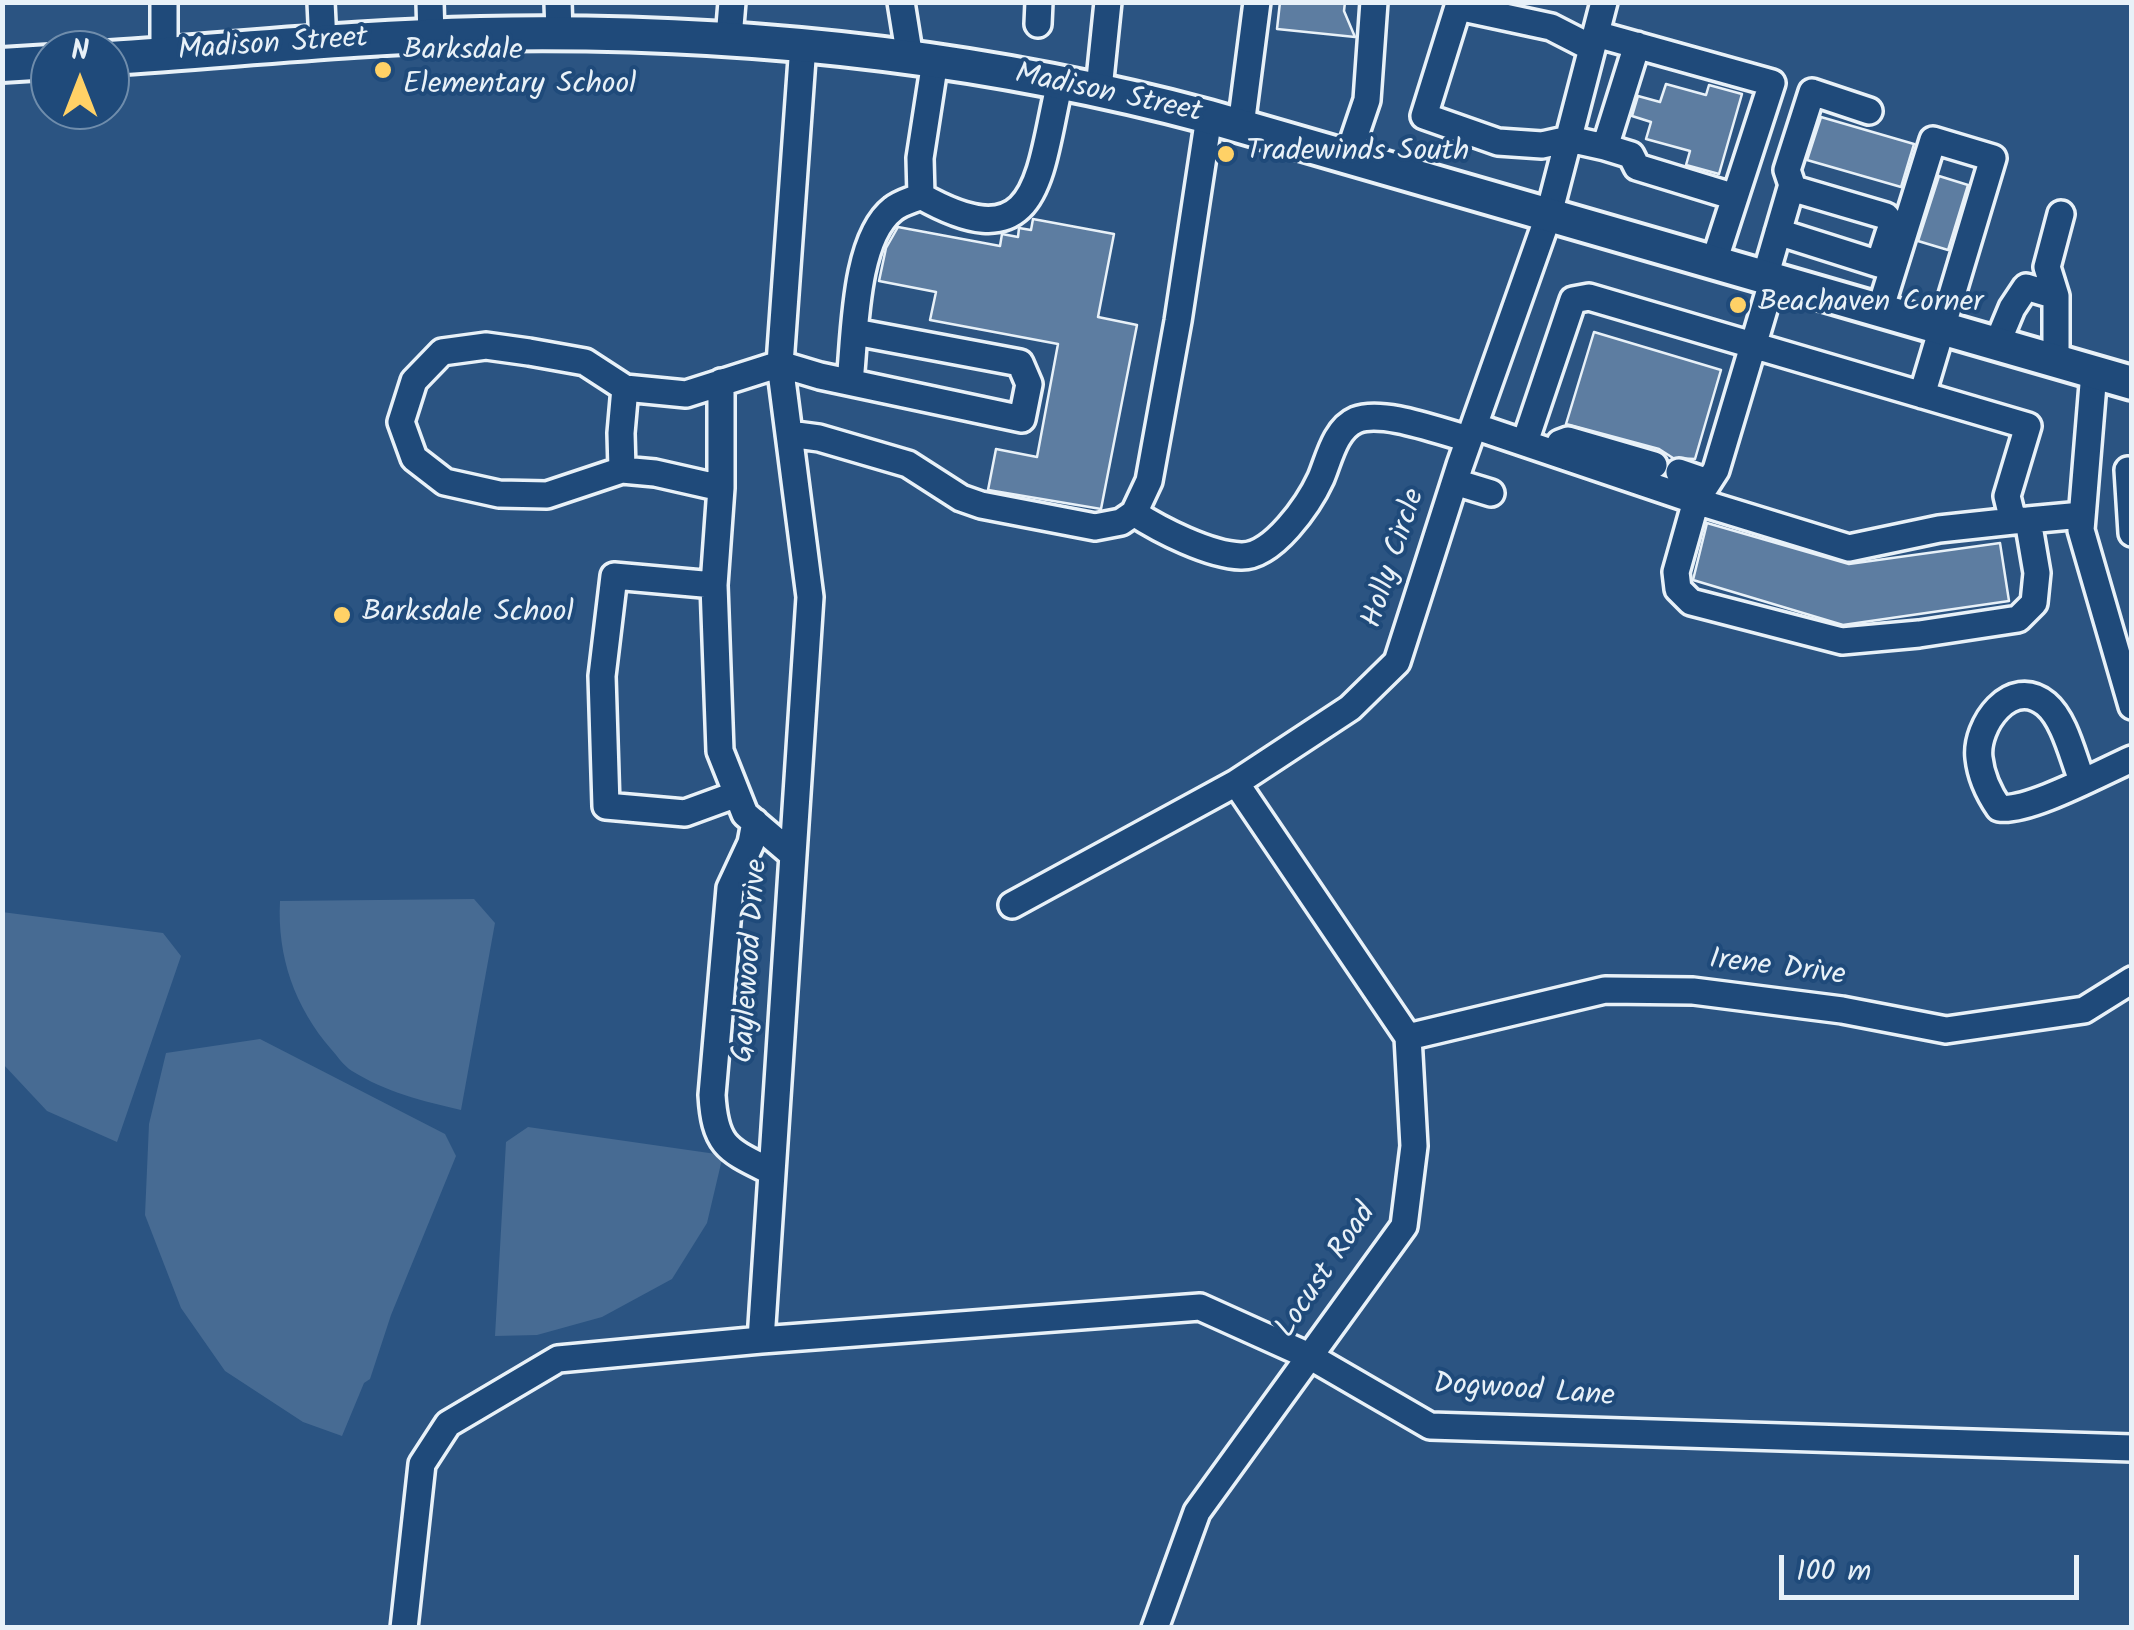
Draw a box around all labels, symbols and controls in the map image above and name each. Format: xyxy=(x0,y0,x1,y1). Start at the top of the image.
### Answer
street label: Madison Street xyxy=(177,22,369,72)
text: N xyxy=(71,29,89,74)
north arrow xyxy=(30,30,130,130)
place label: Barksdale Elementary School xyxy=(403,35,636,106)
marker: Barksdale Elementary School xyxy=(372,59,394,81)
street label: Madison Street xyxy=(1011,59,1205,133)
place label: Tradewinds South xyxy=(1246,136,1469,172)
marker: Tradewinds South xyxy=(1215,143,1237,165)
place label: Beachaven Corner xyxy=(1758,287,1983,323)
marker: Beachaven Corner xyxy=(1727,294,1749,316)
street label: Holly Circle xyxy=(1357,485,1435,633)
place label: Barksdale School xyxy=(362,597,574,633)
marker: Barksdale School xyxy=(331,604,353,626)
street label: Gaylewood Drive xyxy=(728,858,778,1064)
street label: Irene Drive xyxy=(1707,944,1847,996)
street label: Locust Road xyxy=(1270,1198,1386,1346)
street label: Dogwood Lane xyxy=(1432,1369,1616,1417)
scale bar xyxy=(1784,1535,2084,1597)
text: 100 m xyxy=(1796,1548,1871,1596)

